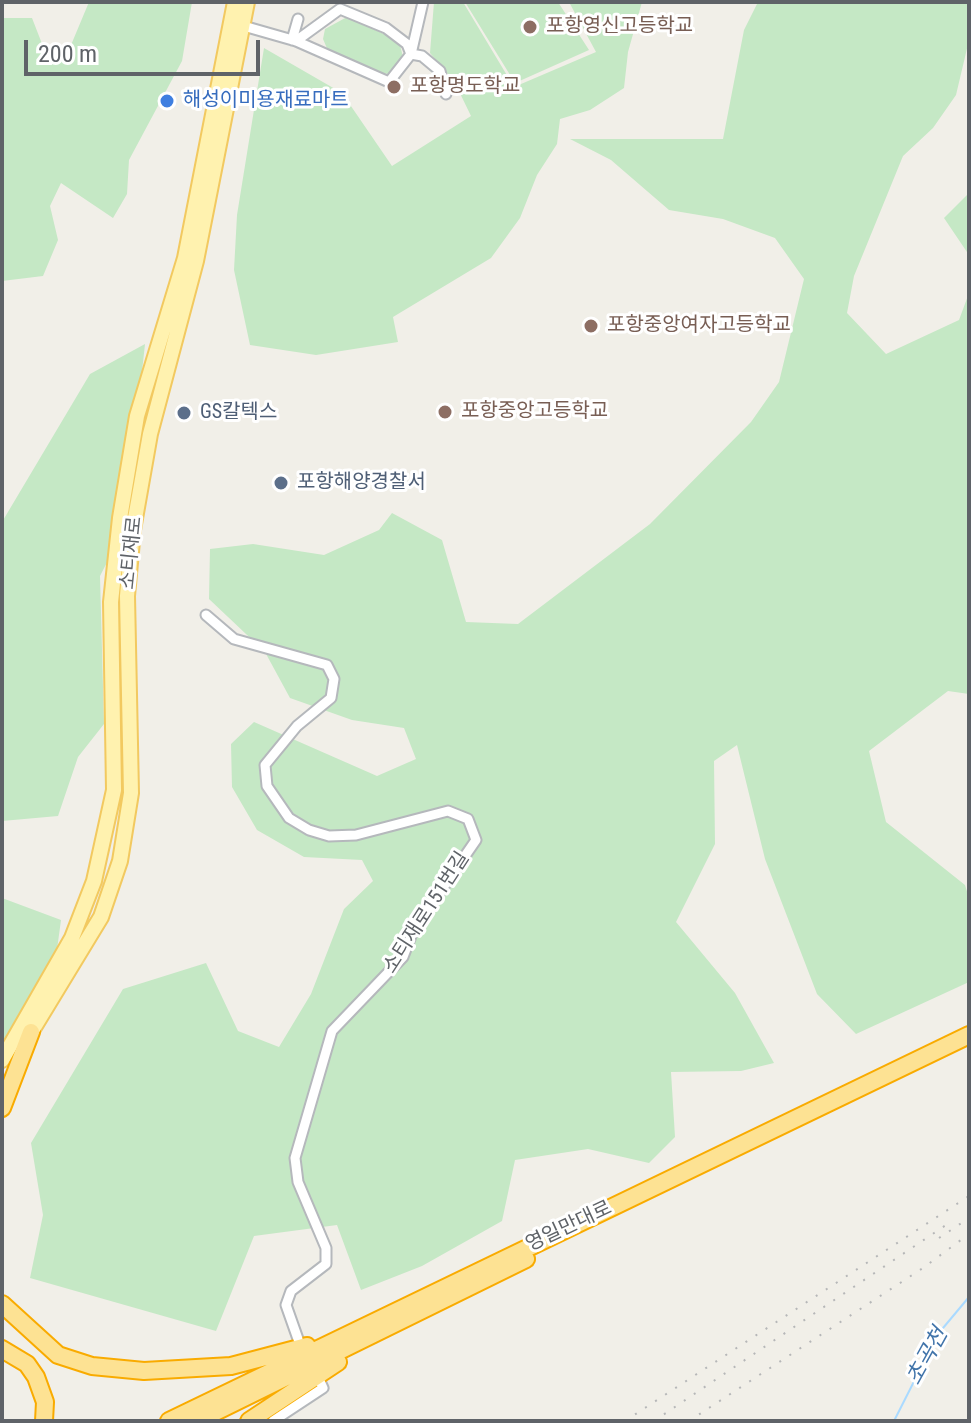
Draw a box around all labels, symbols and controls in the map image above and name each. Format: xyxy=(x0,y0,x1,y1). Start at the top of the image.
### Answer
place label: 포항영신고등학교 xyxy=(546,15,693,39)
marker: 포항영신고등학교 xyxy=(521,18,539,36)
scale bar xyxy=(28,24,264,74)
text: 200 m xyxy=(38,40,97,68)
place label: 포항명도학교 xyxy=(410,75,520,99)
marker: 포항명도학교 xyxy=(385,78,403,96)
place label: 해성이미용재료마트 xyxy=(183,89,349,113)
marker: 해성이미용재료마트 xyxy=(158,92,176,110)
place label: 포항중앙여자고등학교 xyxy=(607,314,791,338)
marker: 포항중앙여자고등학교 xyxy=(582,317,600,335)
place label: 포항중앙고등학교 xyxy=(461,400,608,424)
place label: GS칼텍스 xyxy=(200,401,277,425)
marker: 포항중앙고등학교 xyxy=(436,403,454,421)
marker: GS칼텍스 xyxy=(175,404,193,422)
place label: 포항해양경찰서 xyxy=(297,471,426,495)
marker: 포항해양경찰서 xyxy=(272,474,290,492)
street label: 소티재로 xyxy=(116,515,148,591)
street label: 소티재로151번길 xyxy=(379,848,475,978)
street label: 영일만대로 xyxy=(522,1197,616,1257)
water label: 초곡천 xyxy=(902,1324,954,1390)

